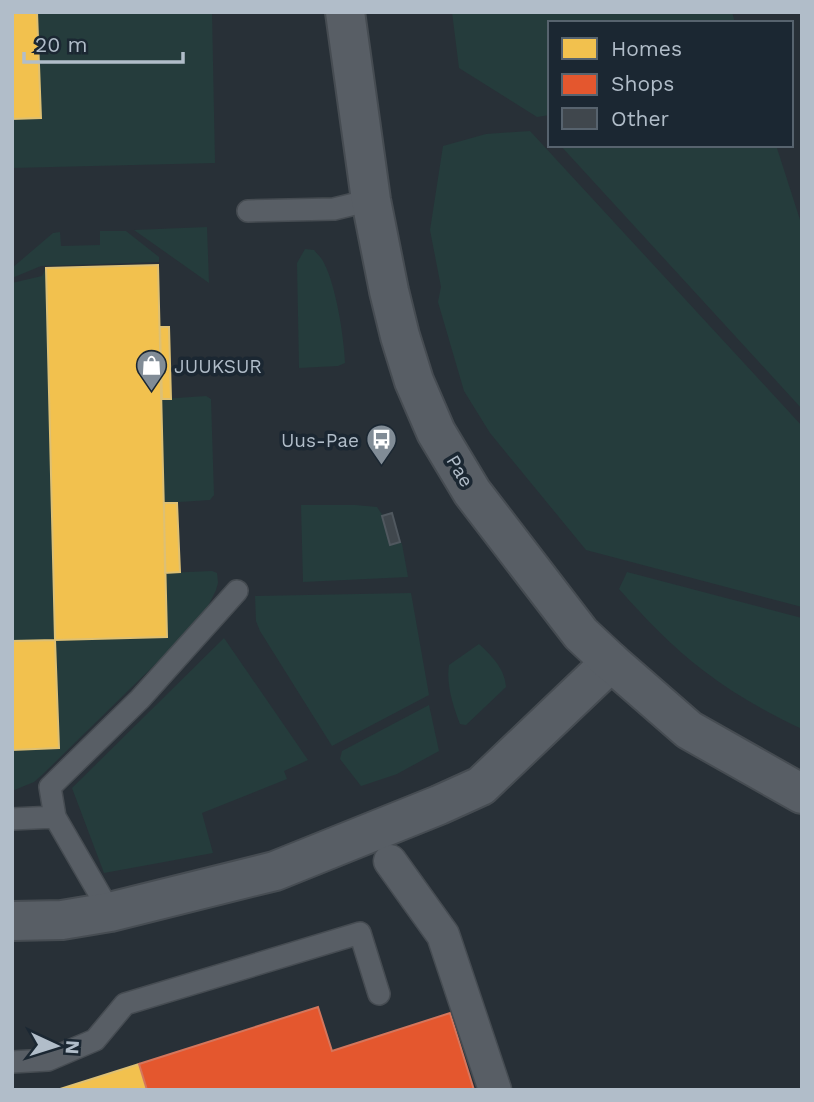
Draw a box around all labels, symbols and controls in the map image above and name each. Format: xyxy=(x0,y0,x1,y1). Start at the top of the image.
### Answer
scale bar xyxy=(24,21,184,65)
legend xyxy=(548,21,793,147)
text: 20 m xyxy=(35,32,87,57)
text: Homes xyxy=(611,36,682,61)
text: Shops xyxy=(611,71,674,96)
text: Other xyxy=(611,106,670,131)
shop icon: JUUKSUR xyxy=(134,349,168,393)
place label: JUUKSUR xyxy=(174,355,262,378)
bus stop icon: Uus-Pae xyxy=(365,423,399,467)
place label: Uus-Pae xyxy=(281,429,359,452)
street label: Pae xyxy=(442,451,478,491)
north arrow xyxy=(21,1011,91,1081)
text: N xyxy=(60,1039,84,1055)

